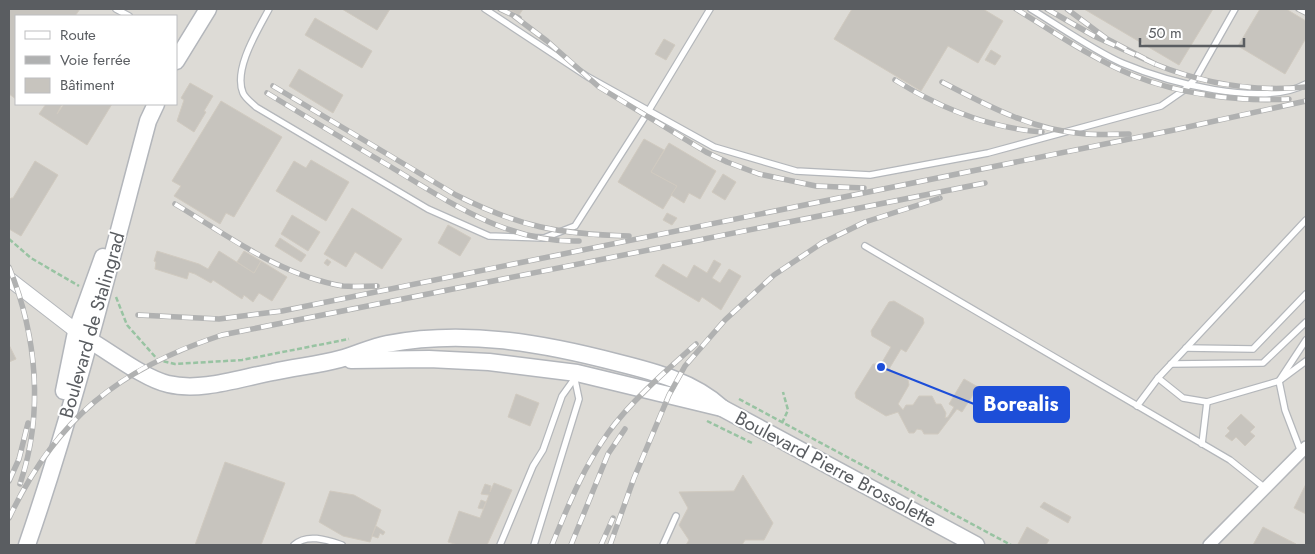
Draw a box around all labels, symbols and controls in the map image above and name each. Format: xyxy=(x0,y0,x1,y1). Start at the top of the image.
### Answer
legend xyxy=(15,15,178,105)
scale bar xyxy=(1140,15,1244,47)
text: 50 m xyxy=(1148,22,1182,44)
text: Route xyxy=(60,24,96,46)
text: Voie ferrée xyxy=(60,49,131,71)
text: Bâtiment xyxy=(60,74,114,96)
street label: Boulevard de Stalingrad xyxy=(53,229,131,421)
callout: Borealis xyxy=(974,387,1069,422)
text: Borealis xyxy=(983,390,1059,419)
street label: Boulevard Pierre Brossolette xyxy=(730,404,942,534)

